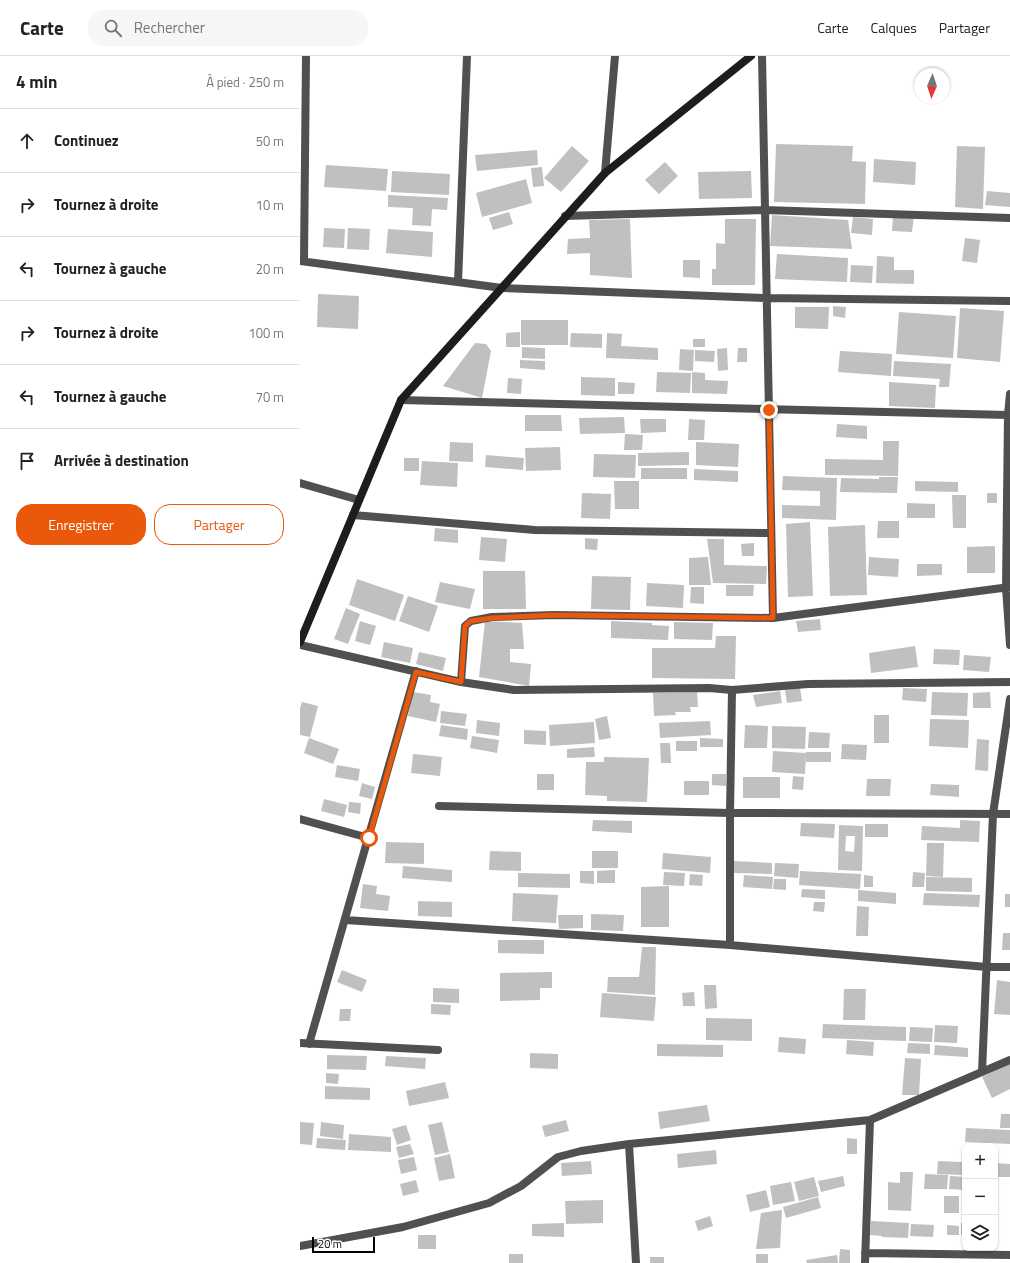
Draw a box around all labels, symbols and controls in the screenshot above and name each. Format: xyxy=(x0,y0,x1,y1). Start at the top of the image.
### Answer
search box xyxy=(88,10,368,46)
text: Carte xyxy=(20,13,64,42)
text: Rechercher xyxy=(134,16,205,39)
icon: search xyxy=(102,17,124,39)
text: Carte xyxy=(817,17,849,38)
text: Calques xyxy=(871,17,917,38)
text: Partager xyxy=(939,17,990,38)
north arrow xyxy=(914,68,950,104)
text: 4 min xyxy=(16,69,57,95)
text: À pied · 250 m xyxy=(206,72,284,92)
text: Continuez xyxy=(54,129,119,152)
icon: ahead xyxy=(16,130,38,152)
text: 50 m xyxy=(256,131,284,151)
text: Tournez à droite xyxy=(54,193,159,216)
icon: right xyxy=(16,194,38,216)
text: 10 m xyxy=(256,195,284,215)
text: Tournez à gauche xyxy=(54,257,166,280)
icon: left xyxy=(16,258,38,280)
text: 20 m xyxy=(256,259,284,279)
text: Tournez à droite xyxy=(54,321,159,344)
icon: right xyxy=(16,322,38,344)
text: 100 m xyxy=(248,323,284,343)
text: Tournez à gauche xyxy=(54,385,166,408)
icon: left xyxy=(16,386,38,408)
text: 70 m xyxy=(256,387,284,407)
route end xyxy=(760,401,778,419)
text: Arrivée à destination xyxy=(54,449,189,472)
icon: arrive xyxy=(16,450,38,472)
button: Enregistrer xyxy=(16,504,146,545)
button: Partager xyxy=(154,504,284,545)
route start xyxy=(360,829,378,847)
map controls xyxy=(962,1143,998,1251)
button: + xyxy=(962,1143,998,1179)
button: − xyxy=(962,1179,998,1215)
button: layers xyxy=(962,1215,998,1251)
scale bar xyxy=(312,1235,375,1254)
text: 20 m xyxy=(318,1236,342,1252)

